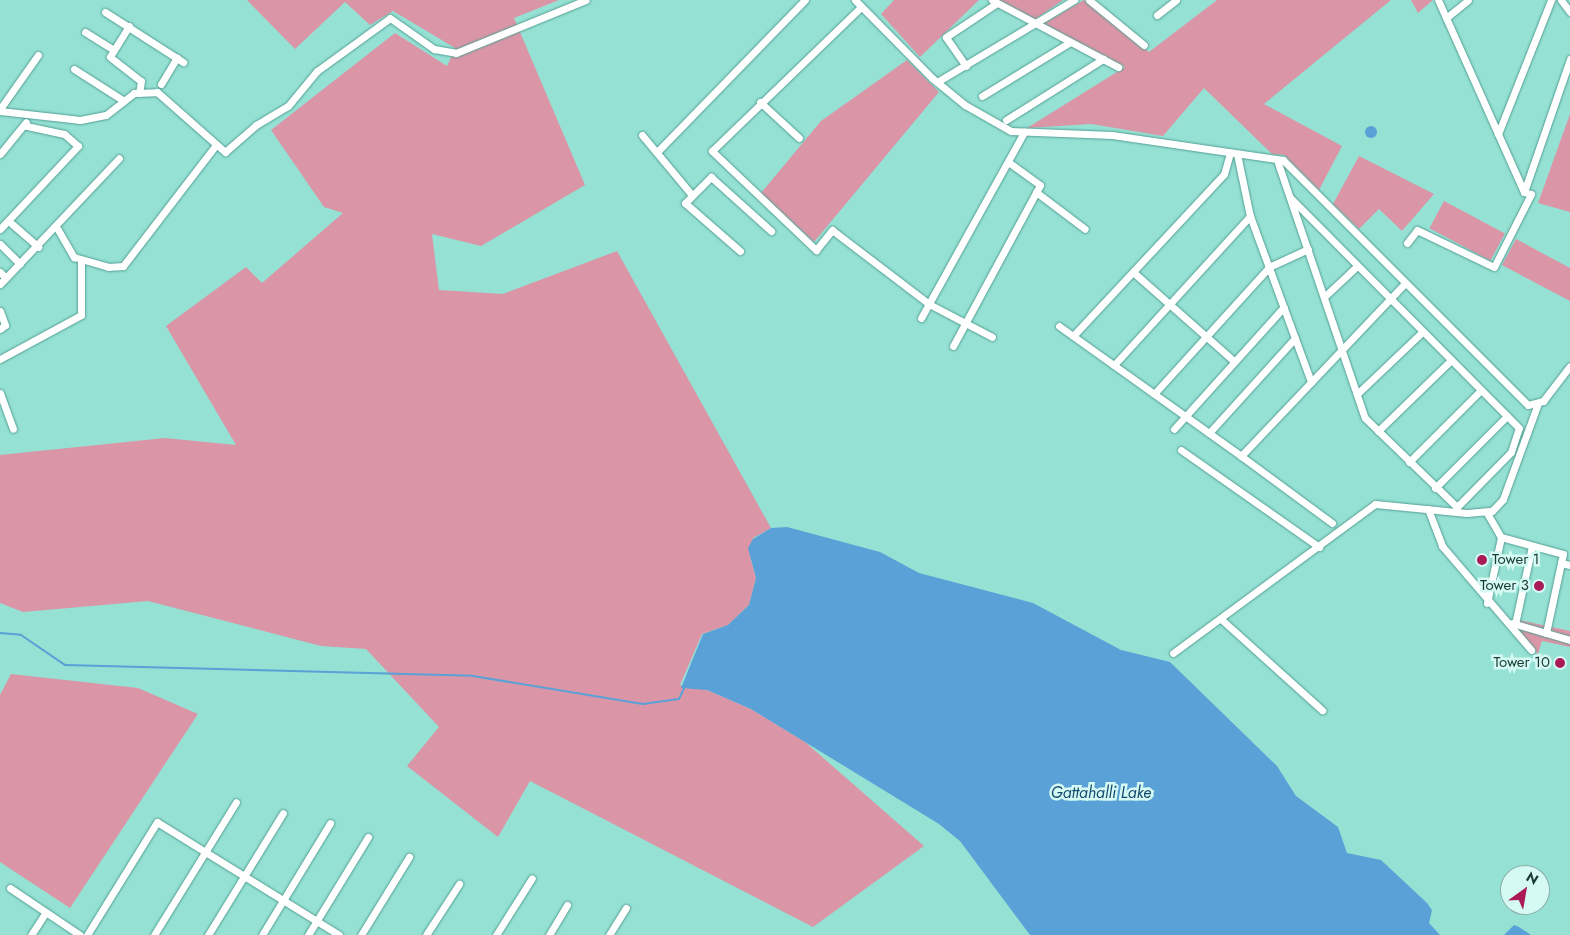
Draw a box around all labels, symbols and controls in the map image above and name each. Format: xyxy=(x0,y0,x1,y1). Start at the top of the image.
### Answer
place label: Tower 1 xyxy=(1492,551,1540,569)
marker: Tower 1 xyxy=(1476,554,1488,566)
place label: Tower 3 xyxy=(1480,577,1529,595)
marker: Tower 3 xyxy=(1533,580,1545,592)
place label: Tower 10 xyxy=(1493,654,1550,672)
marker: Tower 10 xyxy=(1554,657,1566,669)
water label: Gattahalli Lake xyxy=(1051,783,1151,803)
north arrow xyxy=(1500,865,1550,915)
text: N xyxy=(1522,867,1542,890)

